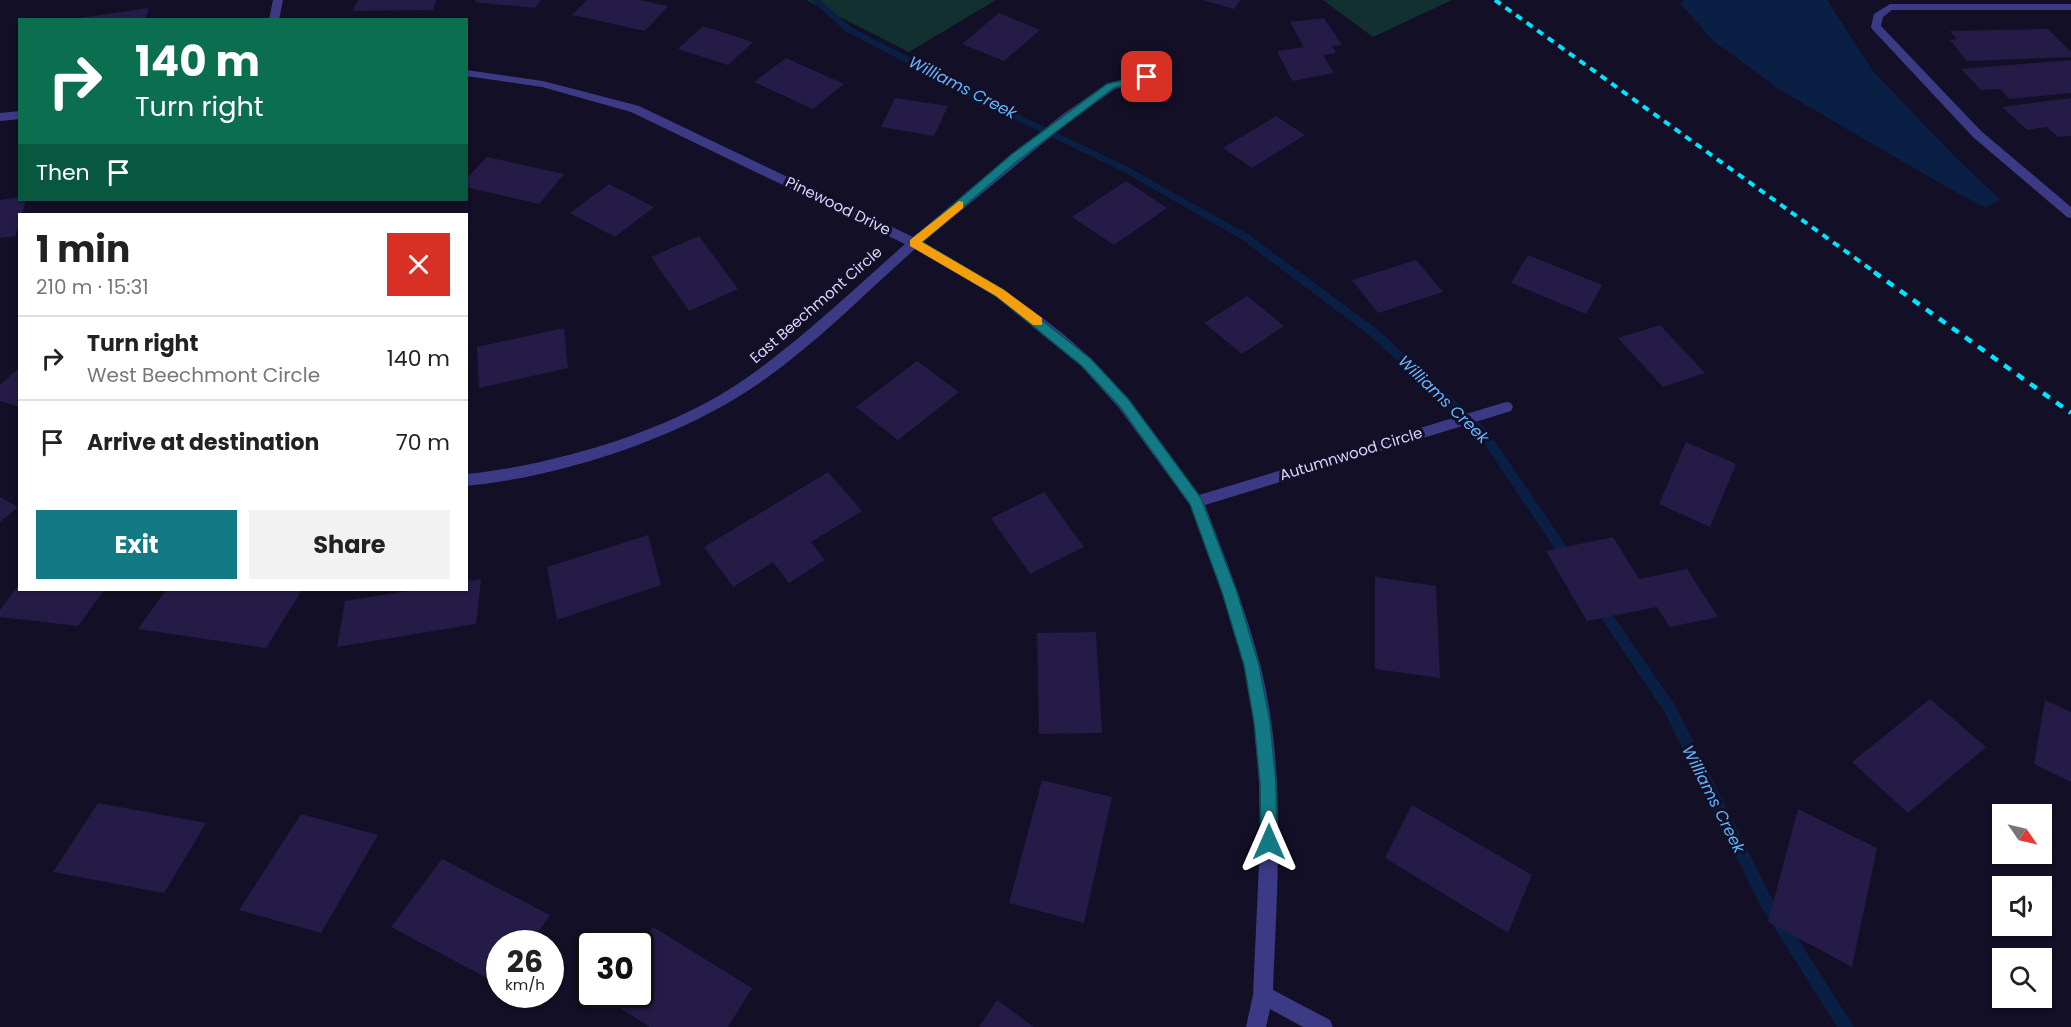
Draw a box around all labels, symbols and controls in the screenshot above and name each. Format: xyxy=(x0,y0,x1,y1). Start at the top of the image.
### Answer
text: 140 m xyxy=(135,32,260,91)
icon: right xyxy=(36,42,114,120)
water label: Williams Creek xyxy=(905,50,1021,125)
pin xyxy=(1121,51,1172,102)
icon: arrive xyxy=(1130,60,1163,93)
text: Turn right xyxy=(135,88,264,125)
icon: arrive xyxy=(102,156,135,189)
text: Then xyxy=(36,157,90,188)
street label: Pinewood Drive xyxy=(782,171,894,240)
text: 1 min xyxy=(36,224,130,275)
button: close xyxy=(387,233,450,296)
street label: East Beechmont Circle xyxy=(745,241,886,368)
text: 210 m · 15:31 xyxy=(36,273,149,301)
text: Turn right xyxy=(87,328,198,359)
icon: right xyxy=(36,342,69,375)
text: 140 m xyxy=(387,343,450,374)
water label: Williams Creek xyxy=(1393,350,1495,449)
text: West Beechmont Circle xyxy=(87,361,320,389)
street label: Autumnwood Circle xyxy=(1277,422,1425,485)
icon: arrive xyxy=(36,426,69,459)
text: Arrive at destination xyxy=(87,427,319,458)
text: 70 m xyxy=(396,427,450,458)
button: Exit xyxy=(36,510,237,579)
button: Share xyxy=(249,510,450,579)
water label: Williams Creek xyxy=(1676,741,1751,858)
north arrow xyxy=(1992,804,2052,864)
map controls xyxy=(1992,804,2052,1008)
position arrow xyxy=(1237,810,1301,874)
button: sound xyxy=(1992,876,2052,936)
speed limit sign: 30 xyxy=(576,930,654,1008)
text: 26 xyxy=(507,940,543,983)
button: search xyxy=(1992,948,2052,1008)
text: km/h xyxy=(505,974,545,995)

